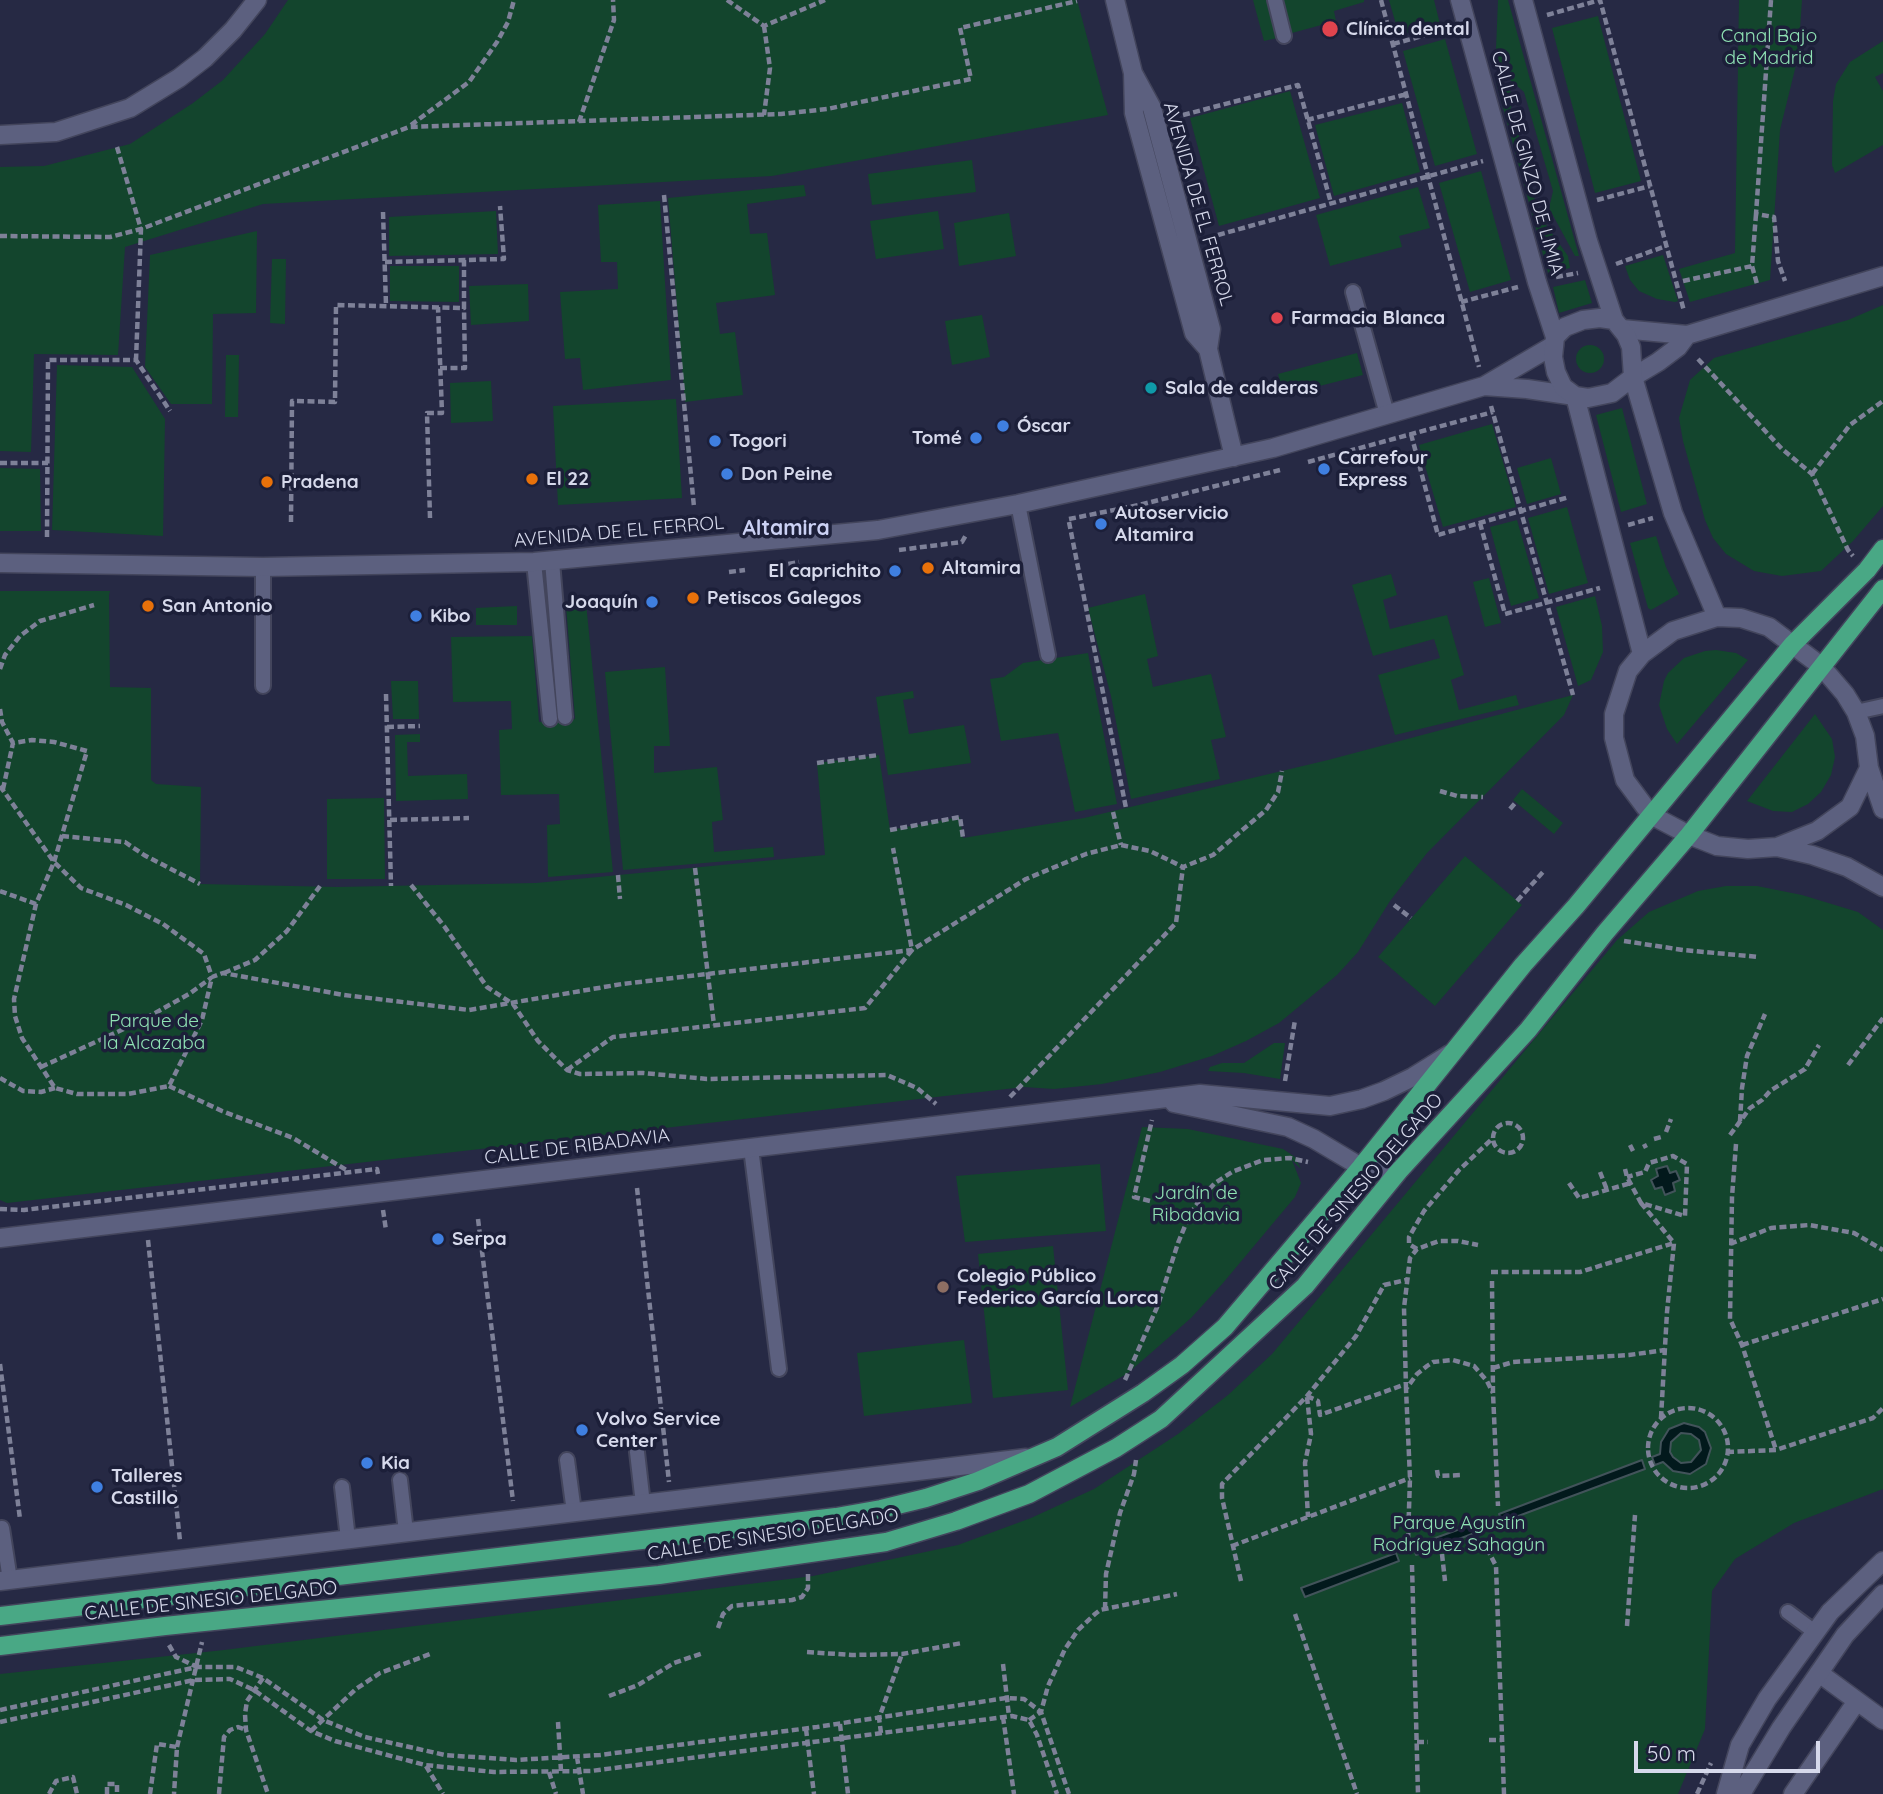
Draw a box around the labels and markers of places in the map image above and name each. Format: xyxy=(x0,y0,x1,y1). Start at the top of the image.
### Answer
place label: Clínica dental xyxy=(1346,18,1470,40)
marker: Clínica dental xyxy=(1320,19,1340,39)
place label: Farmacia Blanca xyxy=(1291,307,1445,329)
marker: Farmacia Blanca xyxy=(1269,310,1285,326)
place label: Sala de calderas xyxy=(1165,377,1318,399)
marker: Sala de calderas xyxy=(1143,380,1159,396)
place label: Óscar xyxy=(1017,415,1071,437)
marker: Óscar xyxy=(995,418,1011,434)
place label: Tomé xyxy=(912,427,962,449)
place label: Togori xyxy=(729,430,787,452)
marker: Tomé xyxy=(968,430,984,446)
marker: Togori xyxy=(707,433,723,449)
place label: Carrefour Express xyxy=(1338,447,1428,491)
marker: Carrefour Express xyxy=(1316,461,1332,477)
place label: Don Peine xyxy=(741,463,833,485)
marker: Don Peine xyxy=(719,466,735,482)
place label: El 22 xyxy=(546,468,589,490)
place label: Pradena xyxy=(281,471,359,493)
marker: El 22 xyxy=(524,471,540,487)
marker: Pradena xyxy=(259,474,275,490)
place label: Autoservicio Altamira xyxy=(1115,502,1229,546)
marker: Autoservicio Altamira xyxy=(1093,516,1109,532)
place label: Altamira xyxy=(942,557,1021,579)
place label: El caprichito xyxy=(768,560,881,582)
marker: Altamira xyxy=(920,560,936,576)
marker: El caprichito xyxy=(887,563,903,579)
place label: Petiscos Galegos xyxy=(707,587,861,609)
marker: Petiscos Galegos xyxy=(685,590,701,606)
place label: Joaquín xyxy=(565,591,638,613)
marker: Joaquín xyxy=(644,594,660,610)
place label: San Antonio xyxy=(162,595,273,617)
marker: San Antonio xyxy=(140,598,156,614)
place label: Kibo xyxy=(430,605,471,627)
marker: Kibo xyxy=(408,608,424,624)
place label: Serpa xyxy=(452,1228,507,1250)
marker: Serpa xyxy=(430,1231,446,1247)
place label: Colegio Público Federico García Lorca xyxy=(957,1265,1159,1309)
marker: Colegio Público Federico García Lorca xyxy=(935,1279,951,1295)
place label: Volvo Service Center xyxy=(596,1408,721,1452)
marker: Volvo Service Center xyxy=(574,1422,590,1438)
place label: Kia xyxy=(381,1452,410,1474)
marker: Kia xyxy=(359,1455,375,1471)
place label: Talleres Castillo xyxy=(111,1465,182,1509)
marker: Talleres Castillo xyxy=(89,1479,105,1495)

